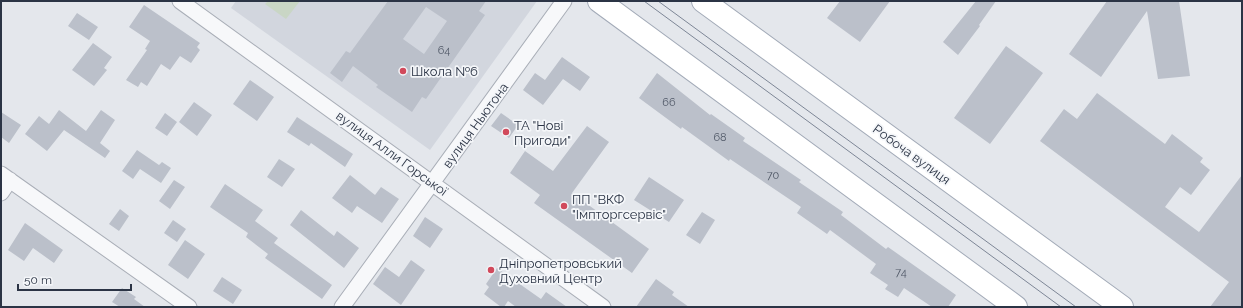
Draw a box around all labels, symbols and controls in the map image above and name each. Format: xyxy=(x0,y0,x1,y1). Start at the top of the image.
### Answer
house number: 64 xyxy=(438,44,450,57)
place label: Школа №6 xyxy=(411,64,478,79)
marker: Школа №6 xyxy=(398,66,408,76)
street label: вулиця Ньютона xyxy=(440,80,511,171)
house number: 66 xyxy=(662,96,676,109)
street label: вулиця Алли Горської xyxy=(333,108,450,199)
place label: ТА "Нові Пригоди" xyxy=(514,118,571,148)
street label: Робоча вулиця xyxy=(870,121,953,187)
marker: ТА "Нові Пригоди" xyxy=(501,127,511,137)
house number: 68 xyxy=(713,131,727,144)
house number: 70 xyxy=(767,169,780,182)
place label: ПП "ВКФ "Імпторгсервіс" xyxy=(572,192,666,222)
marker: ПП "ВКФ "Імпторгсервіс" xyxy=(559,201,569,211)
place label: Дніпропетровський Духовний Центр xyxy=(499,256,622,286)
marker: Дніпропетровський Духовний Центр xyxy=(486,265,496,275)
scale bar xyxy=(18,266,131,292)
house number: 74 xyxy=(895,266,907,279)
text: 50 m xyxy=(24,273,52,287)

